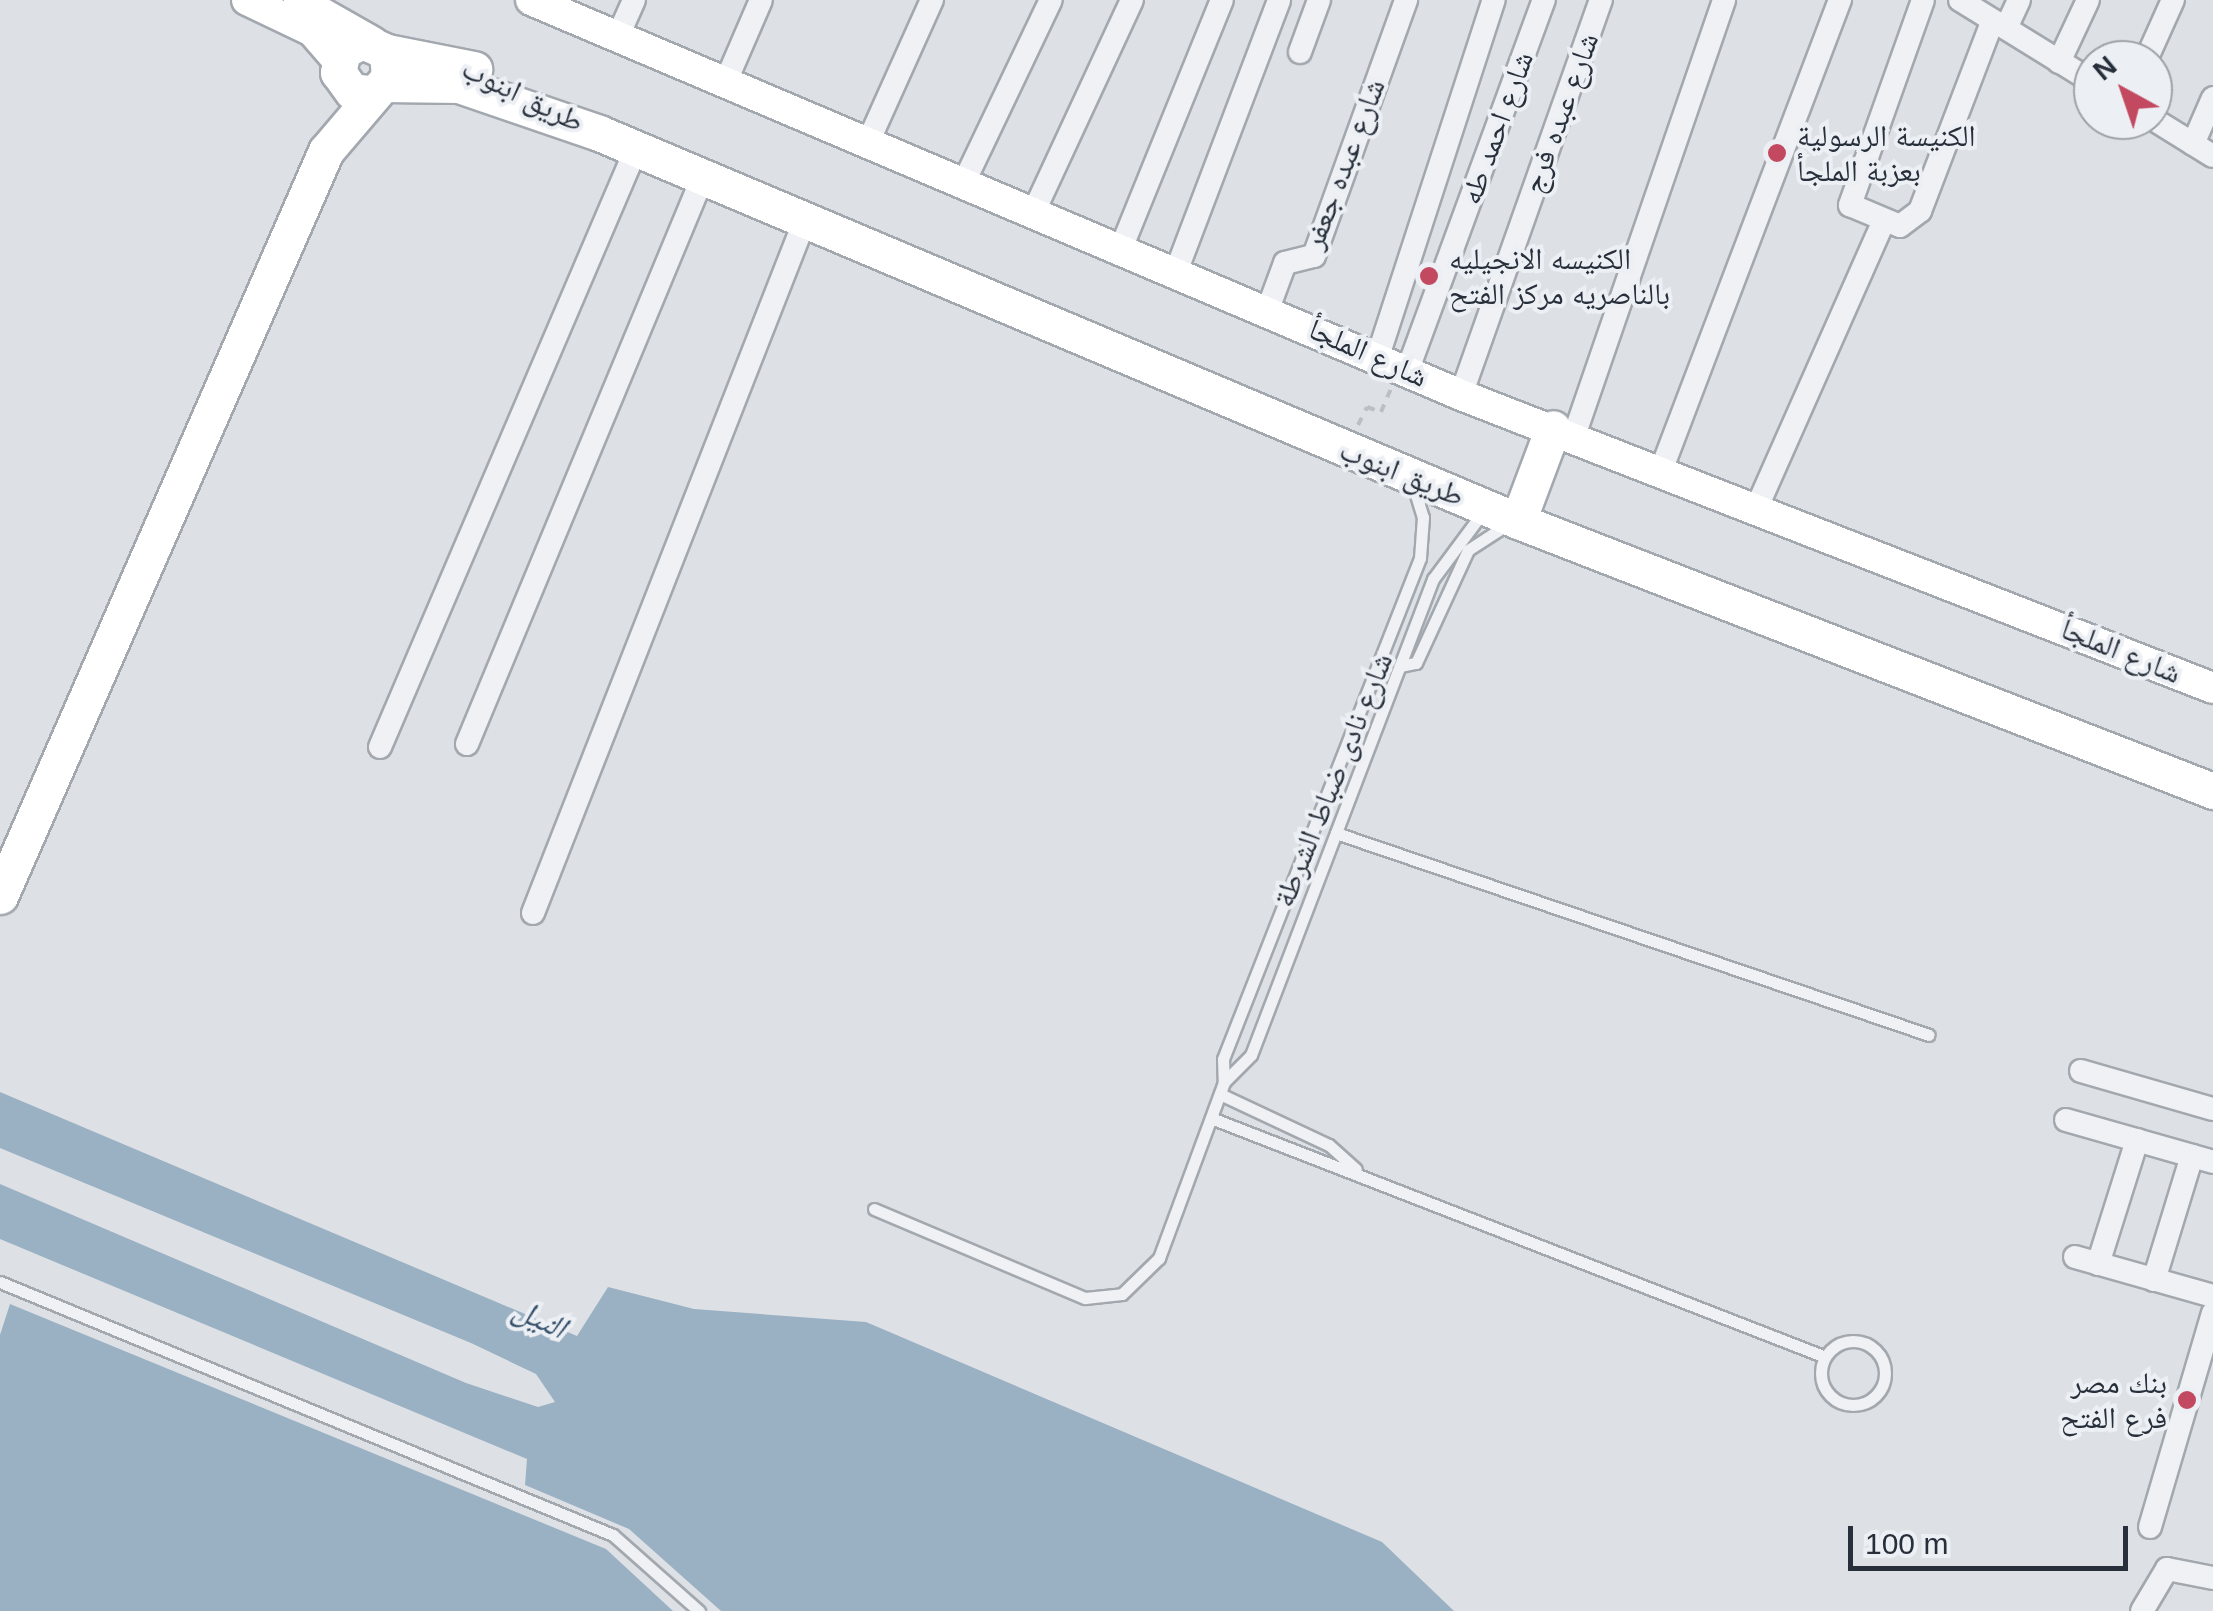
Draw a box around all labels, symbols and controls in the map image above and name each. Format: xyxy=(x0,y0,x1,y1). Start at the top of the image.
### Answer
street label: شارع عبده فرج xyxy=(1515,28,1607,198)
north arrow xyxy=(2073,40,2173,140)
street label: شارع احمد طه xyxy=(1453,47,1541,209)
street label: طريق ابنوب xyxy=(456,50,590,140)
text: N xyxy=(2087,50,2122,87)
street label: شارع عبده جعفر xyxy=(1295,74,1393,254)
place label: الكنيسة الرسولية بعزبة الملجأ xyxy=(1797,118,1976,188)
marker: الكنيسة الرسولية بعزبة الملجأ xyxy=(1766,142,1788,164)
place label: الكنيسه الانجيليه بالناصريه مركز الفتح xyxy=(1449,241,1670,312)
marker: الكنيسه الانجيليه بالناصريه مركز الفتح xyxy=(1418,265,1440,287)
street label: شارع الملجأ xyxy=(1303,311,1433,395)
street label: طريق ابنوب xyxy=(1334,432,1470,514)
street label: شارع الملجأ xyxy=(2056,611,2186,691)
street label: شارع نادى ضباط الشرطة xyxy=(1266,648,1400,912)
water label: النيل xyxy=(507,1289,573,1347)
place label: بنك مصر فرع الفتح xyxy=(2060,1365,2167,1436)
marker: بنك مصر فرع الفتح xyxy=(2176,1389,2198,1411)
scale bar xyxy=(1853,1506,2133,1568)
text: 100 m xyxy=(1865,1527,1948,1560)

